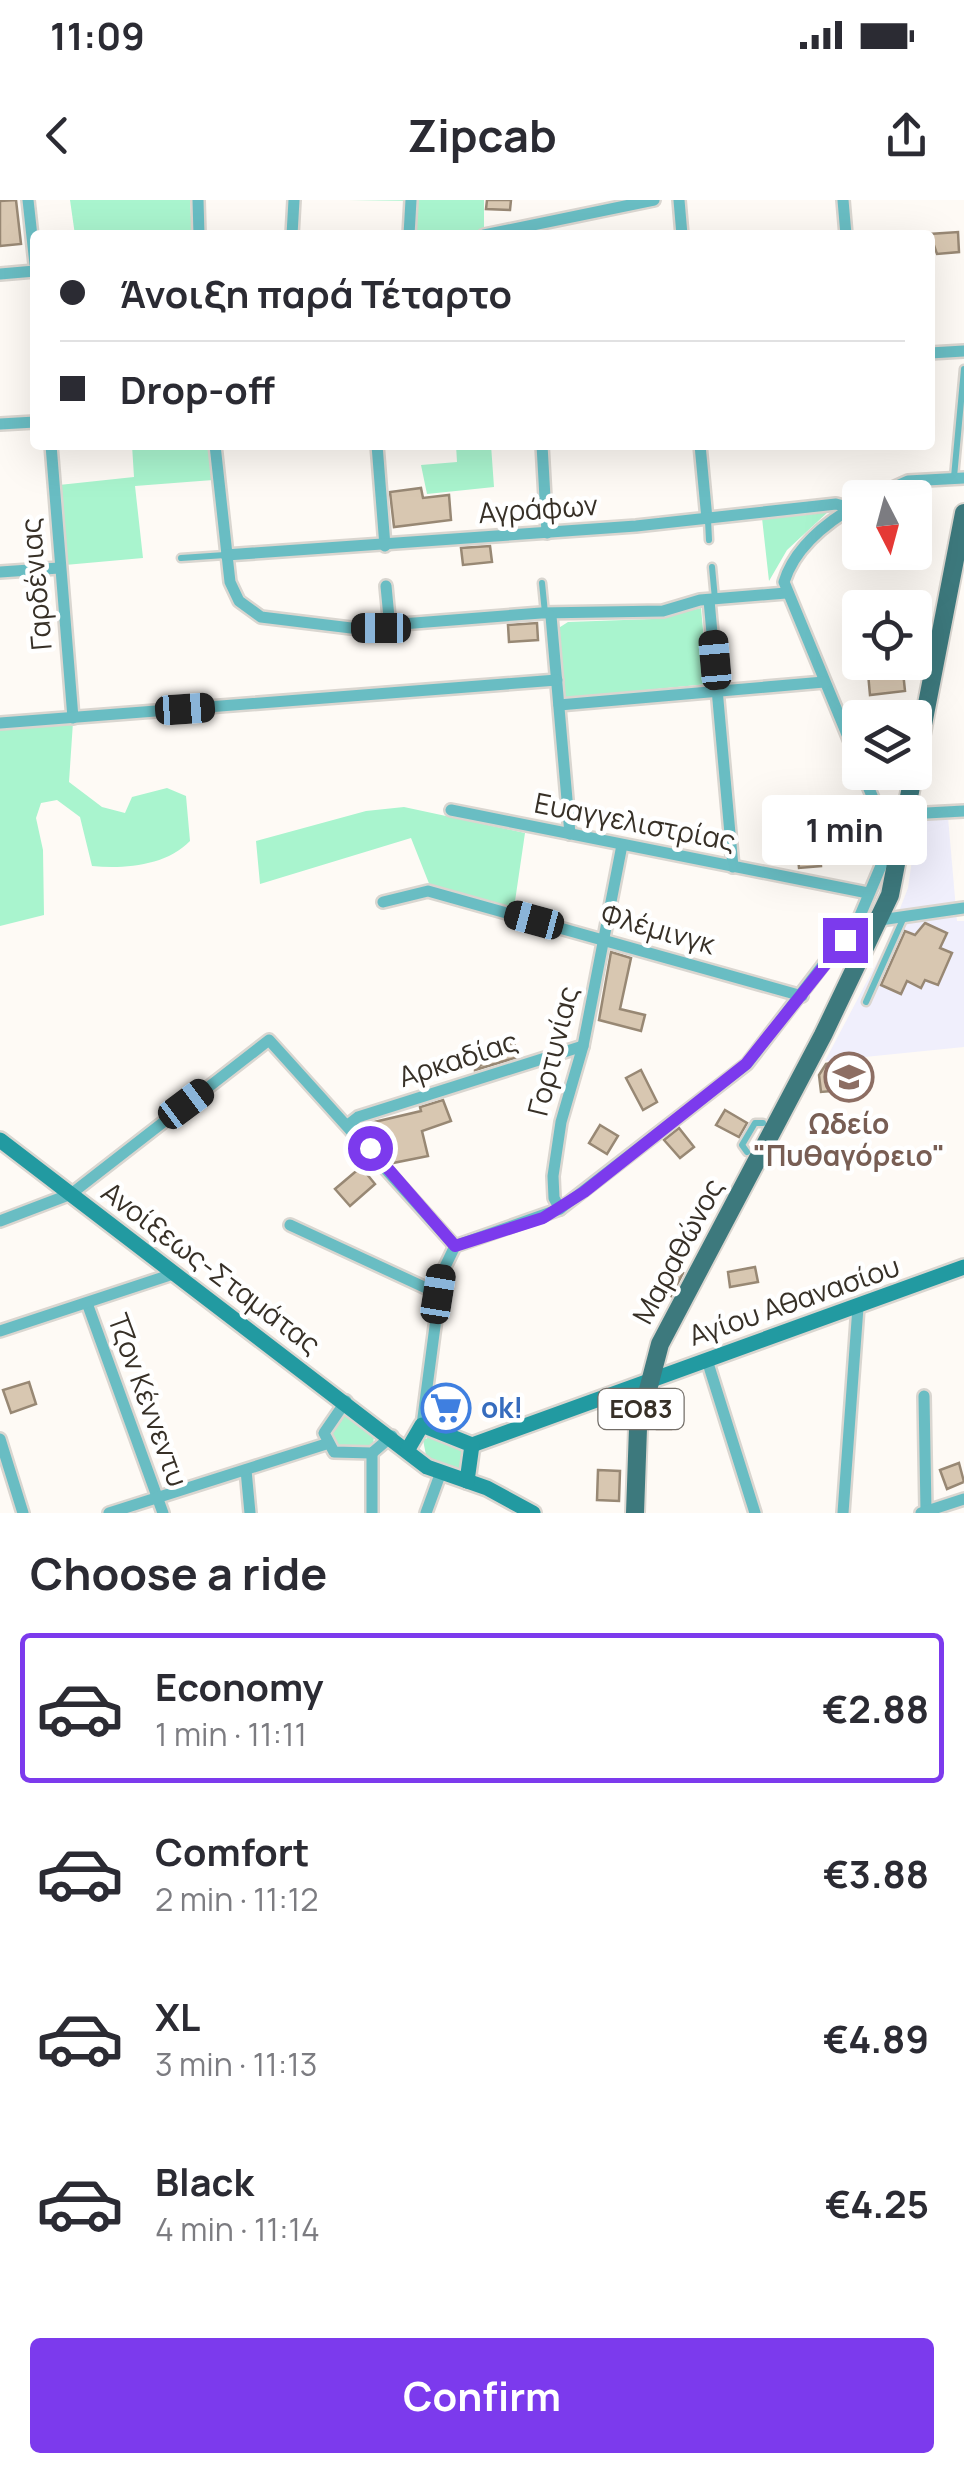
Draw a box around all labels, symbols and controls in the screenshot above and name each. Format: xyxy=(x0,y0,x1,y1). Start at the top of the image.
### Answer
text: 11:09 xyxy=(50,9,145,61)
text: Zipcab xyxy=(407,104,557,166)
icon: back xyxy=(30,108,85,163)
icon: share xyxy=(879,108,934,163)
text: Άνοιξη παρά Τέταρτο xyxy=(120,267,512,319)
text: Drop-off xyxy=(120,363,275,415)
north arrow xyxy=(842,480,932,570)
map controls xyxy=(842,480,932,790)
street label: Αγράφων xyxy=(477,485,599,531)
street label: Γαρδένιας xyxy=(10,516,60,652)
button: locate xyxy=(842,590,932,680)
car xyxy=(351,613,411,643)
car xyxy=(697,629,733,691)
car xyxy=(154,692,216,726)
button: layers xyxy=(842,700,932,790)
street label: Ευαγγελιστρίας xyxy=(531,783,739,859)
callout: 1 min xyxy=(762,795,928,865)
text: 1 min xyxy=(805,808,884,852)
street label: Φλέμινγκ xyxy=(597,894,721,963)
car xyxy=(501,898,567,942)
route end xyxy=(823,918,868,963)
street label: Γορτυνίας xyxy=(518,982,586,1120)
street label: Αρκαδίας xyxy=(393,1021,522,1095)
school or university icon: Ωδείο "Πυθαγόρειο" xyxy=(823,1051,875,1103)
car xyxy=(153,1074,219,1134)
place label: Ωδείο "Πυθαγόρειο" xyxy=(753,1104,945,1174)
route start xyxy=(348,1126,393,1171)
street label: Μαραθώνος xyxy=(623,1171,731,1330)
street label: Ανοίξεως-Σταμάτας xyxy=(94,1172,329,1362)
street label: Αγίου Αθανασίου xyxy=(683,1246,904,1354)
car xyxy=(418,1262,458,1326)
street label: Τζον Κέννεντυ xyxy=(100,1308,198,1491)
supermarket icon: ok! xyxy=(420,1382,472,1434)
place label: ok! xyxy=(481,1388,523,1426)
road number: ΕΟ83 xyxy=(598,1389,684,1429)
text: Choose a ride xyxy=(30,1542,327,1604)
text: Economy xyxy=(155,1660,324,1712)
icon: car xyxy=(35,1663,125,1753)
text: €2.88 xyxy=(822,1682,929,1734)
text: 1 min · 11:11 xyxy=(155,1712,307,1756)
text: Comfort xyxy=(155,1825,309,1877)
icon: car xyxy=(35,1828,125,1918)
text: €3.88 xyxy=(823,1847,929,1899)
text: 2 min · 11:12 xyxy=(155,1877,319,1921)
text: XL xyxy=(155,1990,200,2042)
icon: car xyxy=(35,1993,125,2083)
text: €4.89 xyxy=(823,2012,929,2064)
text: 3 min · 11:13 xyxy=(155,2042,317,2086)
text: Black xyxy=(155,2155,254,2207)
icon: car xyxy=(35,2158,125,2248)
text: €4.25 xyxy=(825,2177,929,2229)
text: 4 min · 11:14 xyxy=(155,2207,320,2251)
button: Confirm xyxy=(30,2338,934,2453)

